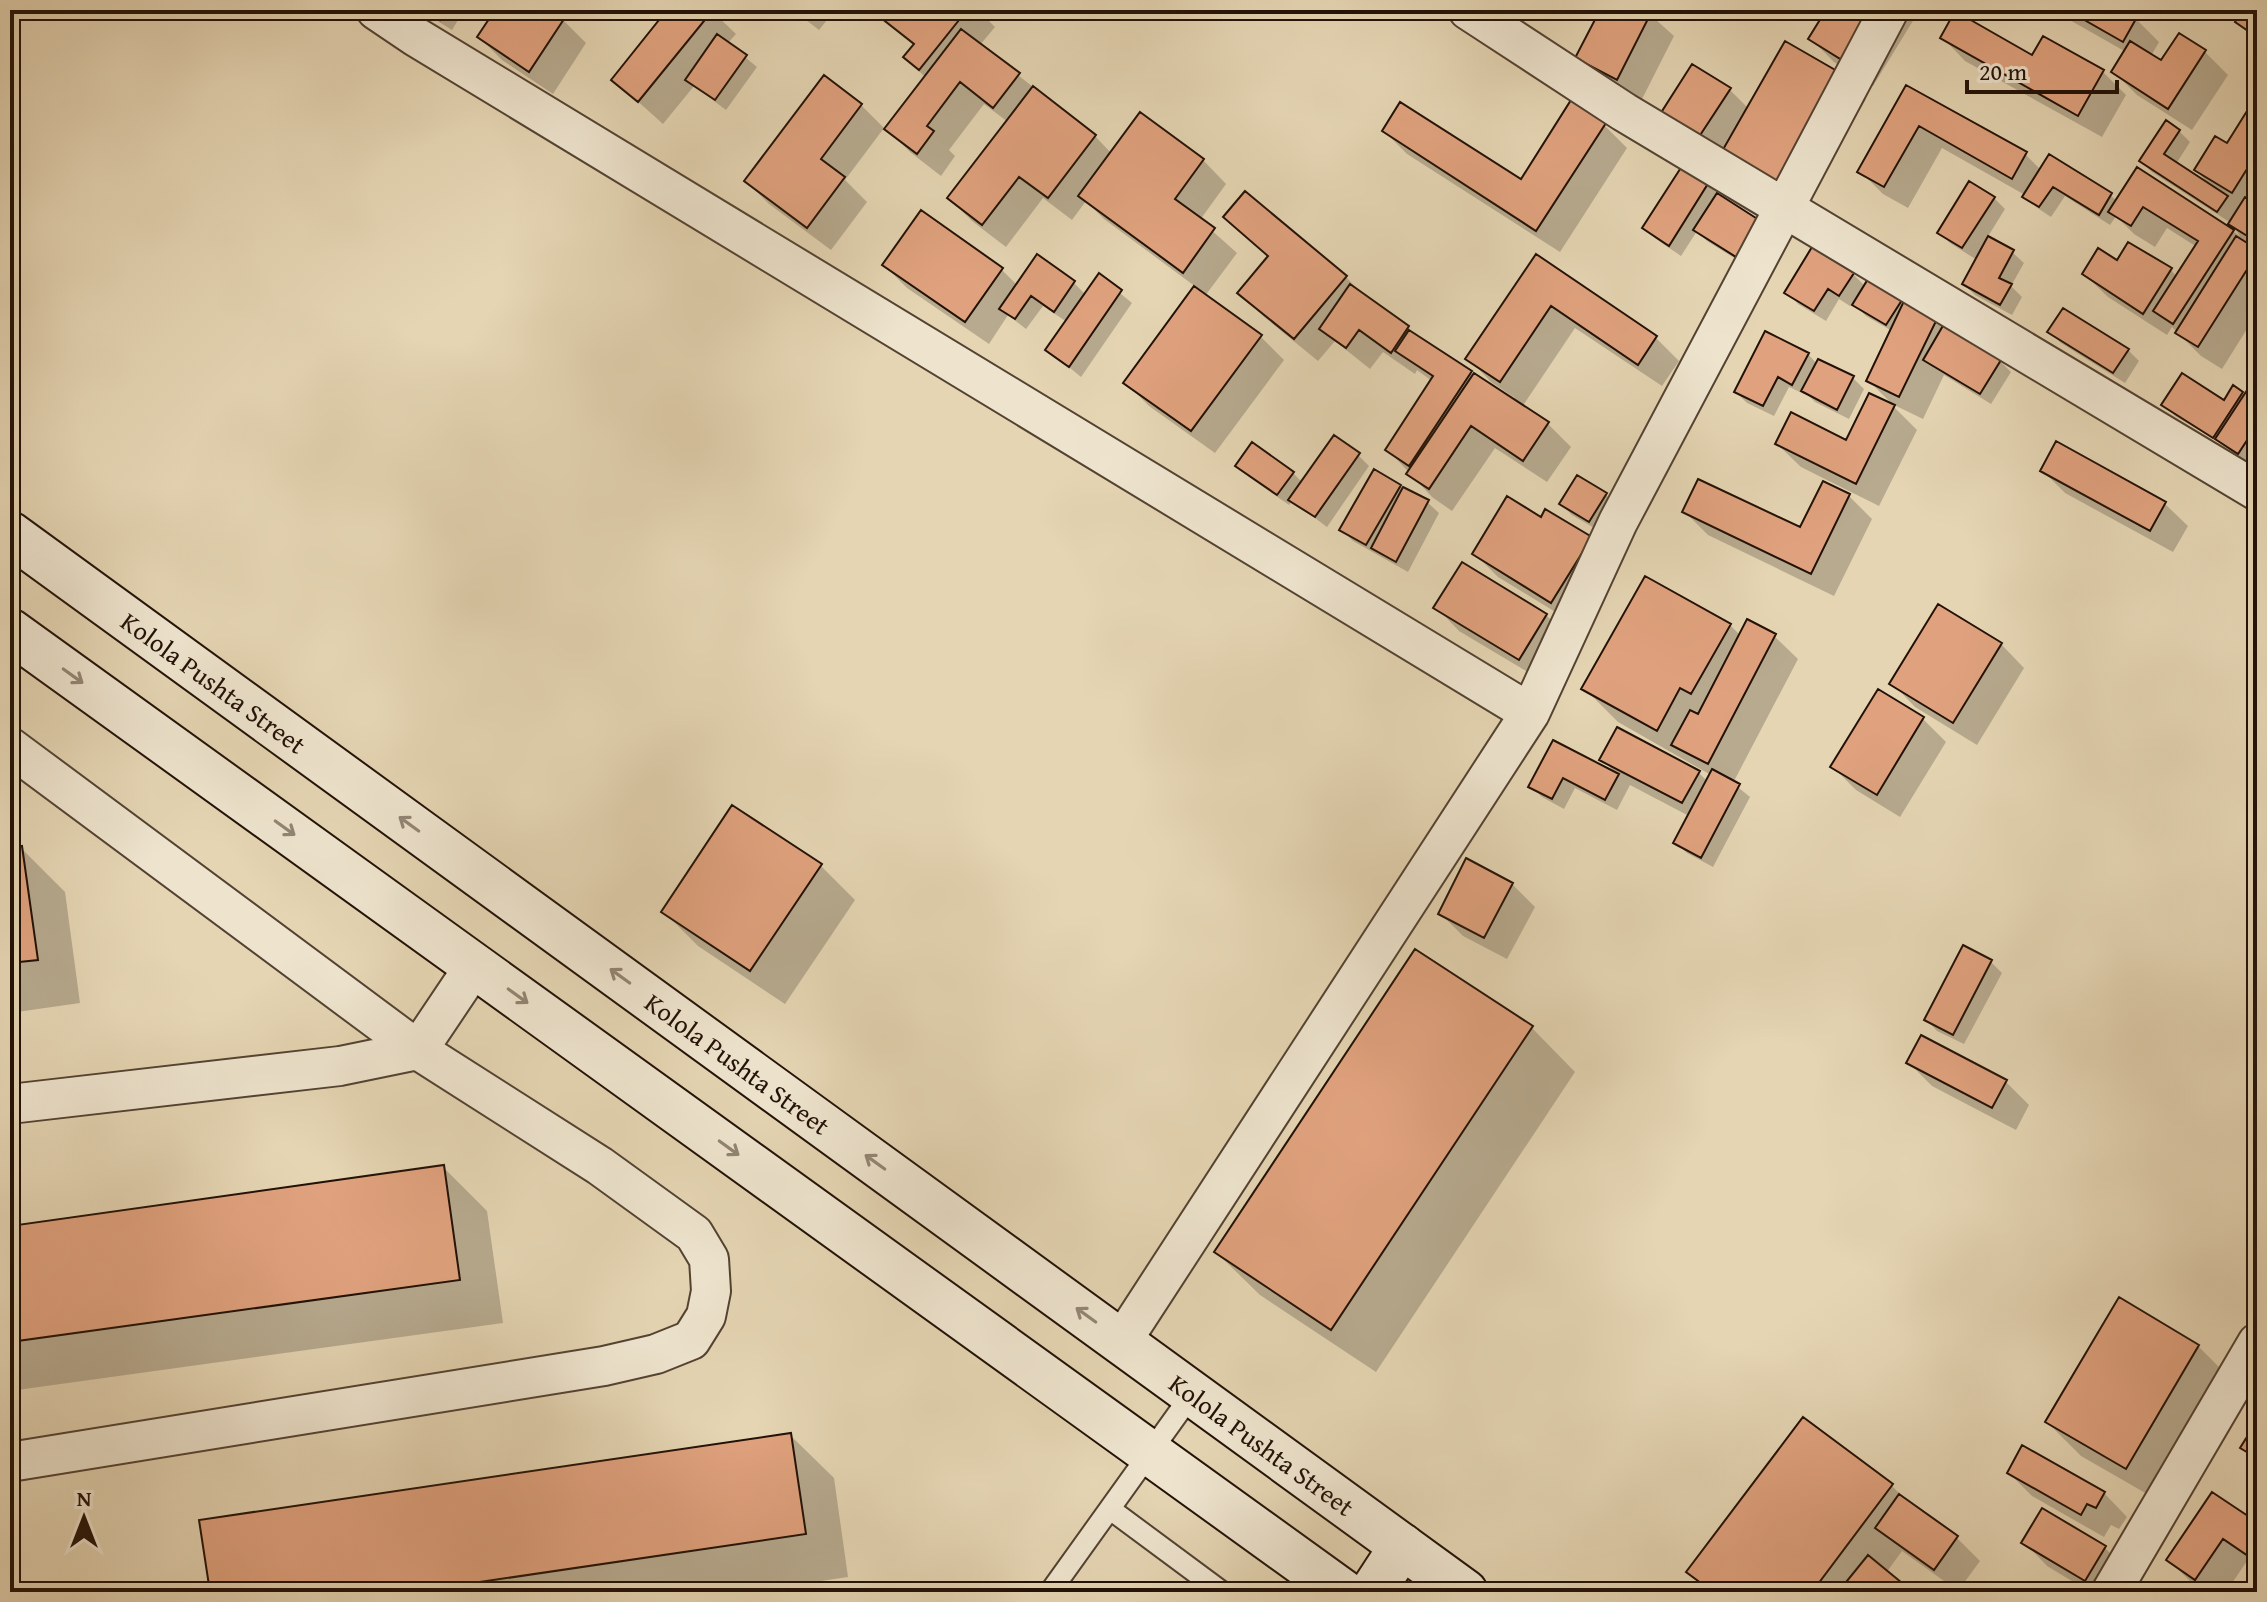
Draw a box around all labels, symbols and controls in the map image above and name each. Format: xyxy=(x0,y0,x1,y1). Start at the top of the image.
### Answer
scale bar xyxy=(1967,44,2117,94)
text: 20 m xyxy=(1979,54,2027,89)
street label: Kolola Pushta Street xyxy=(113,602,315,763)
one-way arrow xyxy=(62,668,84,685)
one-way arrow xyxy=(399,815,421,832)
one-way arrow xyxy=(273,820,295,836)
one-way arrow xyxy=(609,968,631,985)
street label: Kolola Pushta Street xyxy=(637,983,839,1144)
one-way arrow xyxy=(507,988,529,1004)
one-way arrow xyxy=(718,1140,739,1157)
one-way arrow xyxy=(865,1154,887,1170)
one-way arrow xyxy=(1075,1307,1097,1323)
street label: Kolola Pushta Street xyxy=(1161,1364,1363,1525)
north arrow xyxy=(44,1478,124,1558)
text: N xyxy=(77,1482,92,1514)

